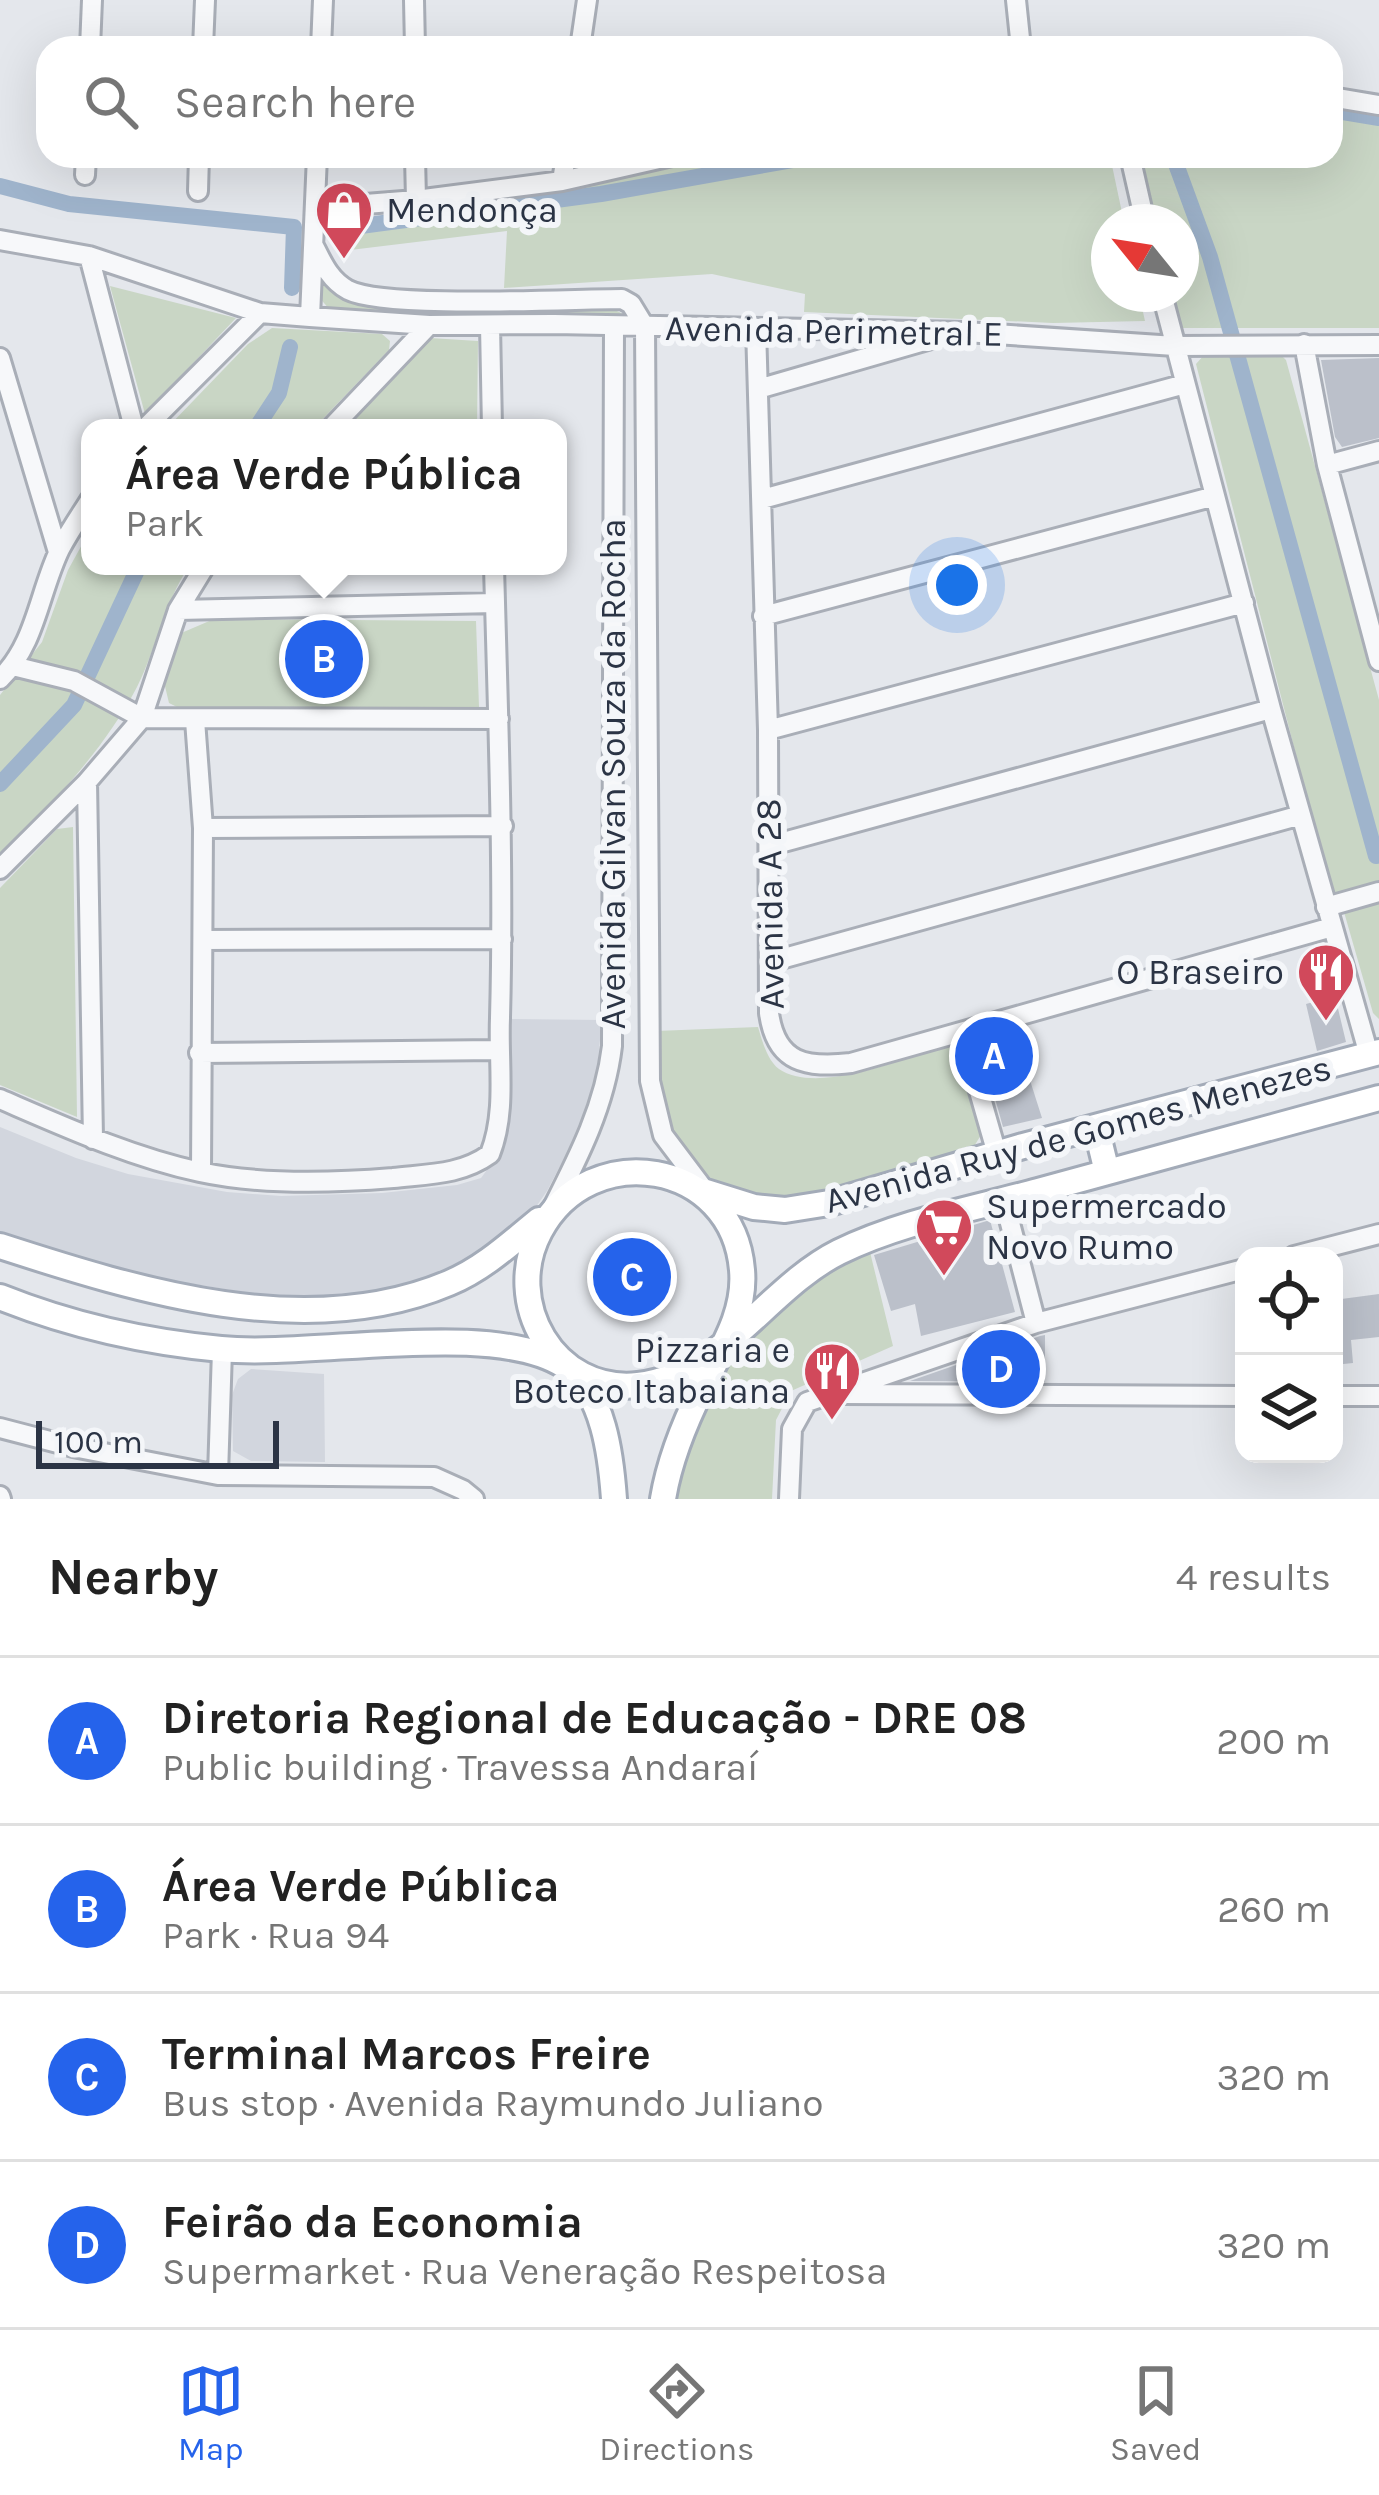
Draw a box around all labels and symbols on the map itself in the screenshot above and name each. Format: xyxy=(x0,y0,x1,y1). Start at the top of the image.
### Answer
shop icon: Mendonça xyxy=(313,179,375,261)
place label: Mendonça xyxy=(386,189,558,231)
north arrow xyxy=(1091,204,1199,312)
street label: Avenida Perimetral E xyxy=(665,307,1003,355)
street label: Avenida Gilvan Souza da Rocha xyxy=(592,518,634,1030)
your location xyxy=(927,555,987,615)
pin: B xyxy=(285,614,363,704)
street label: Avenida A 28 xyxy=(747,798,793,1010)
restaurant icon: O Braseiro xyxy=(1295,941,1357,1023)
place label: O Braseiro xyxy=(1116,951,1284,993)
pin: A xyxy=(955,1011,1033,1101)
street label: Avenida Ruy de Gomes Menezes xyxy=(820,1046,1336,1222)
place label: Supermercado Novo Rumo xyxy=(986,1185,1227,1268)
supermarket icon: Supermercado Novo Rumo xyxy=(913,1196,975,1278)
pin: C xyxy=(593,1232,671,1322)
pin: D xyxy=(962,1324,1040,1414)
place label: Pizzaria e Boteco Itabaiana xyxy=(512,1329,790,1412)
restaurant icon: Pizzaria e Boteco Itabaiana xyxy=(801,1340,863,1422)
scale bar xyxy=(36,1415,279,1468)

